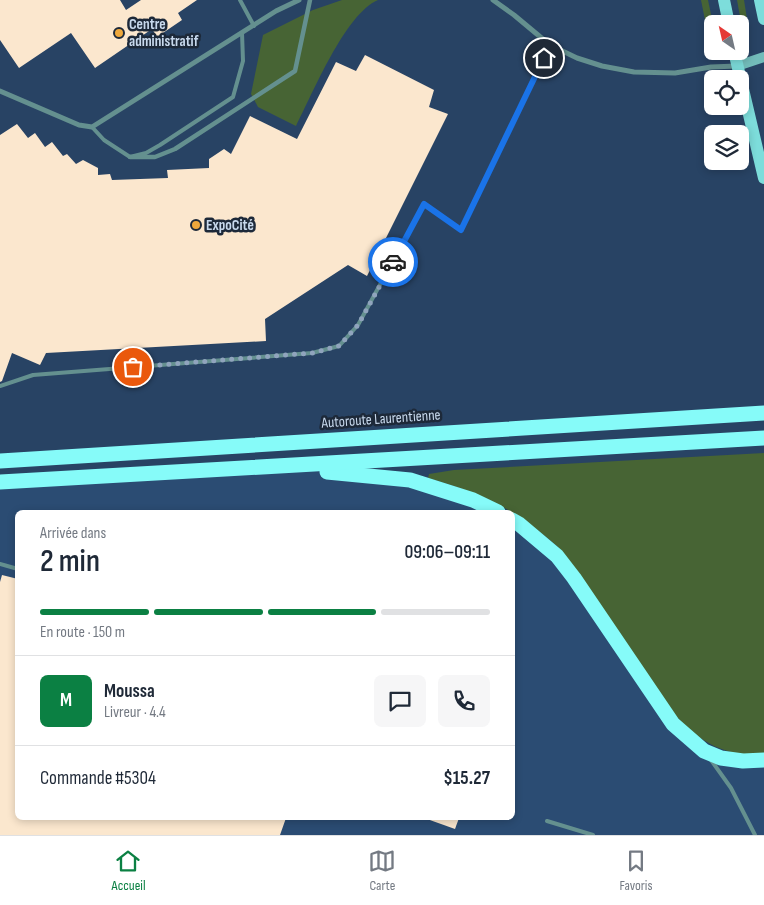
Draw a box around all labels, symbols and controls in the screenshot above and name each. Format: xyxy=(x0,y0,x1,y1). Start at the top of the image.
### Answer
place label: Centre administratif xyxy=(129,15,199,51)
north arrow xyxy=(704,15,749,60)
map controls xyxy=(704,15,749,170)
marker: Centre administratif xyxy=(113,27,125,39)
pin xyxy=(523,37,565,79)
icon: home xyxy=(530,44,558,72)
button: locate xyxy=(704,70,749,115)
button: layers xyxy=(704,125,749,170)
place label: ExpoCité xyxy=(206,216,254,235)
marker: ExpoCité xyxy=(190,219,202,231)
courier xyxy=(368,237,418,287)
icon: car xyxy=(379,248,407,276)
pin xyxy=(112,346,154,388)
icon: bag xyxy=(119,353,147,381)
street label: Autoroute Laurentienne xyxy=(320,405,441,433)
text: Arrivée dans xyxy=(40,524,106,543)
text: 09:06–09:11 xyxy=(404,541,490,564)
text: 2 min xyxy=(40,542,100,581)
text: En route · 150 m xyxy=(40,623,125,642)
button: chat xyxy=(374,675,426,727)
button: phone xyxy=(438,675,490,727)
text: Moussa xyxy=(104,680,155,703)
text: M xyxy=(60,689,72,712)
text: Livreur · 4.4 xyxy=(104,703,166,722)
text: Commande #5304 xyxy=(40,767,156,790)
text: $15.27 xyxy=(443,767,490,790)
tab: Accueil xyxy=(111,847,146,894)
tab: Carte xyxy=(368,847,396,894)
tab: Favoris xyxy=(619,847,653,894)

